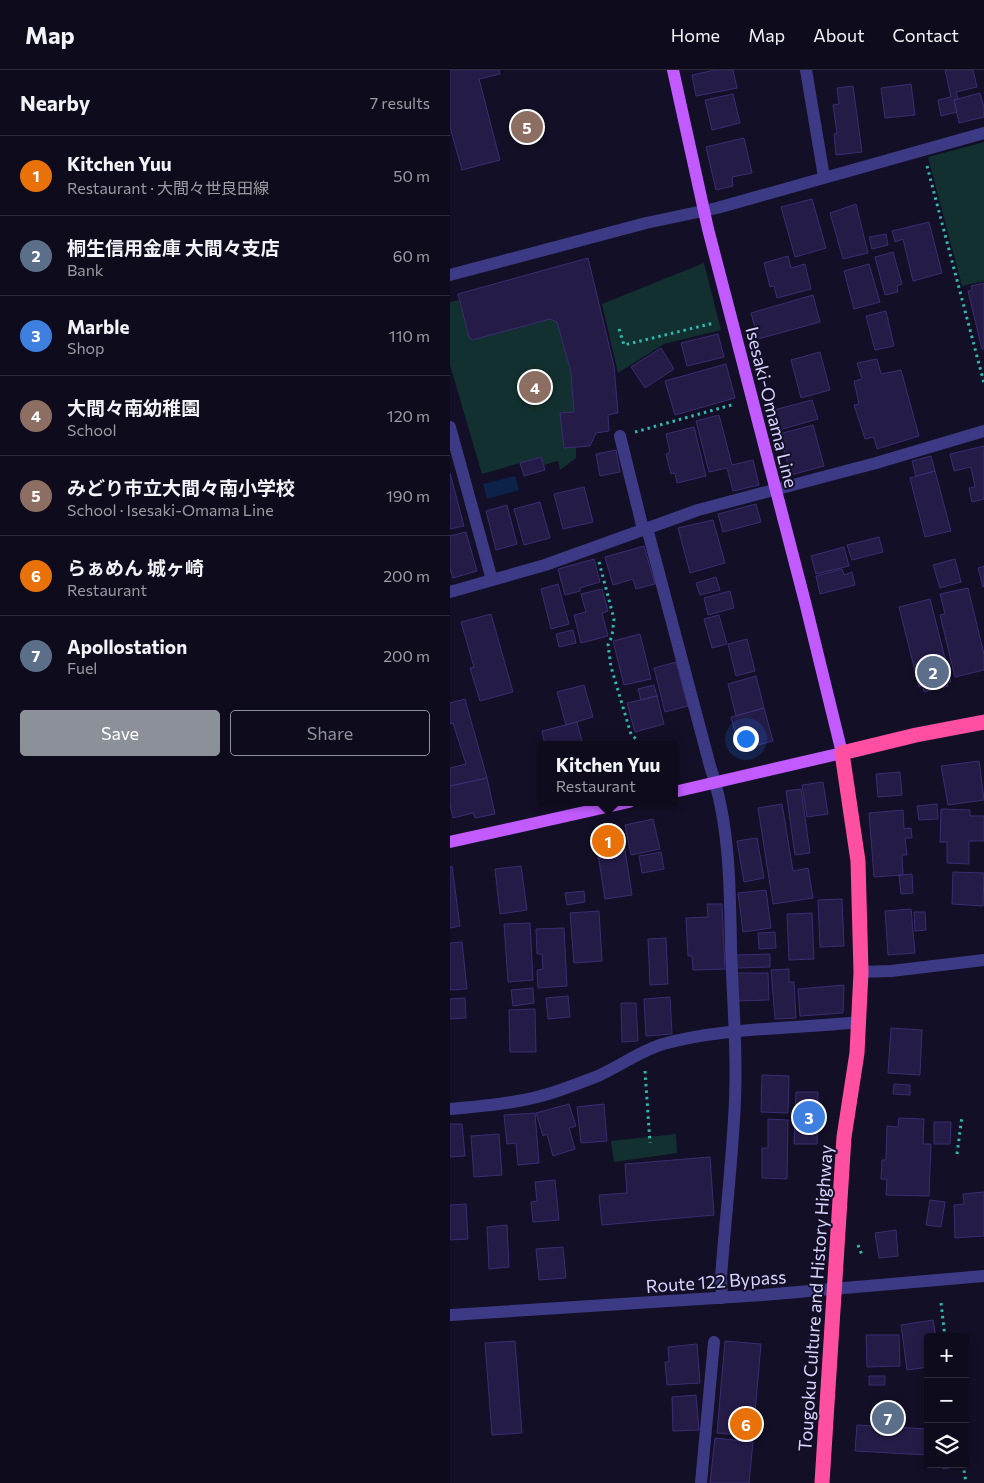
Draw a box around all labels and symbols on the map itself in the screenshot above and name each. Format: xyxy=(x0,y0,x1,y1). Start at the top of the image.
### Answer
pin: 5 xyxy=(511,108,543,146)
street label: Isesaki-Omama Line xyxy=(741,324,803,490)
pin: 4 xyxy=(519,368,551,406)
pin: 2 xyxy=(917,653,949,691)
your location xyxy=(733,726,759,752)
pin: 1 xyxy=(592,822,624,860)
pin: 3 xyxy=(793,1098,825,1136)
street label: Tougoku Culture and History Highway xyxy=(793,1144,837,1452)
street label: Route 122 Bypass xyxy=(645,1265,787,1297)
pin: 7 xyxy=(872,1399,904,1437)
pin: 6 xyxy=(730,1405,762,1443)

